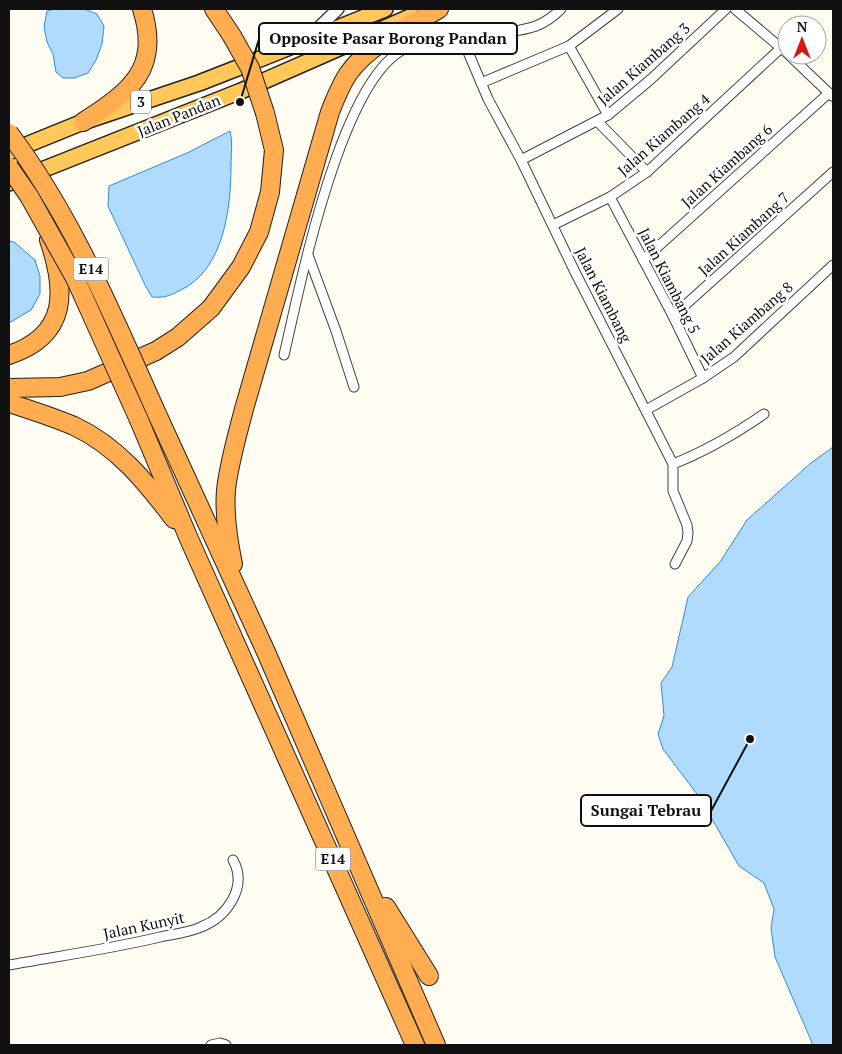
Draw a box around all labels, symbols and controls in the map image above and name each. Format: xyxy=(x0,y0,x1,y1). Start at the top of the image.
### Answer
north arrow xyxy=(777,15,827,65)
text: N xyxy=(797,17,808,36)
street label: Jalan Kiambang 3 xyxy=(593,18,694,109)
callout: Opposite Pasar Borong Pandan xyxy=(259,23,517,54)
text: Opposite Pasar Borong Pandan xyxy=(269,27,507,49)
street label: Jalan Pandan xyxy=(134,89,223,141)
street label: Jalan Kiambang 4 xyxy=(613,89,714,180)
road number: 3 xyxy=(131,90,151,114)
street label: Jalan Kiambang 6 xyxy=(676,119,776,212)
street label: Jalan Kiambang 7 xyxy=(693,187,793,280)
street label: Jalan Kiambang 5 xyxy=(635,224,705,337)
street label: Jalan Kiambang xyxy=(571,243,637,347)
road number: E14 xyxy=(74,258,108,280)
street label: Jalan Kiambang 8 xyxy=(696,277,797,368)
callout: Sungai Tebrau xyxy=(581,795,711,826)
text: Sungai Tebrau xyxy=(591,799,701,821)
road number: E14 xyxy=(316,848,350,871)
street label: Jalan Kunyit xyxy=(102,907,186,943)

